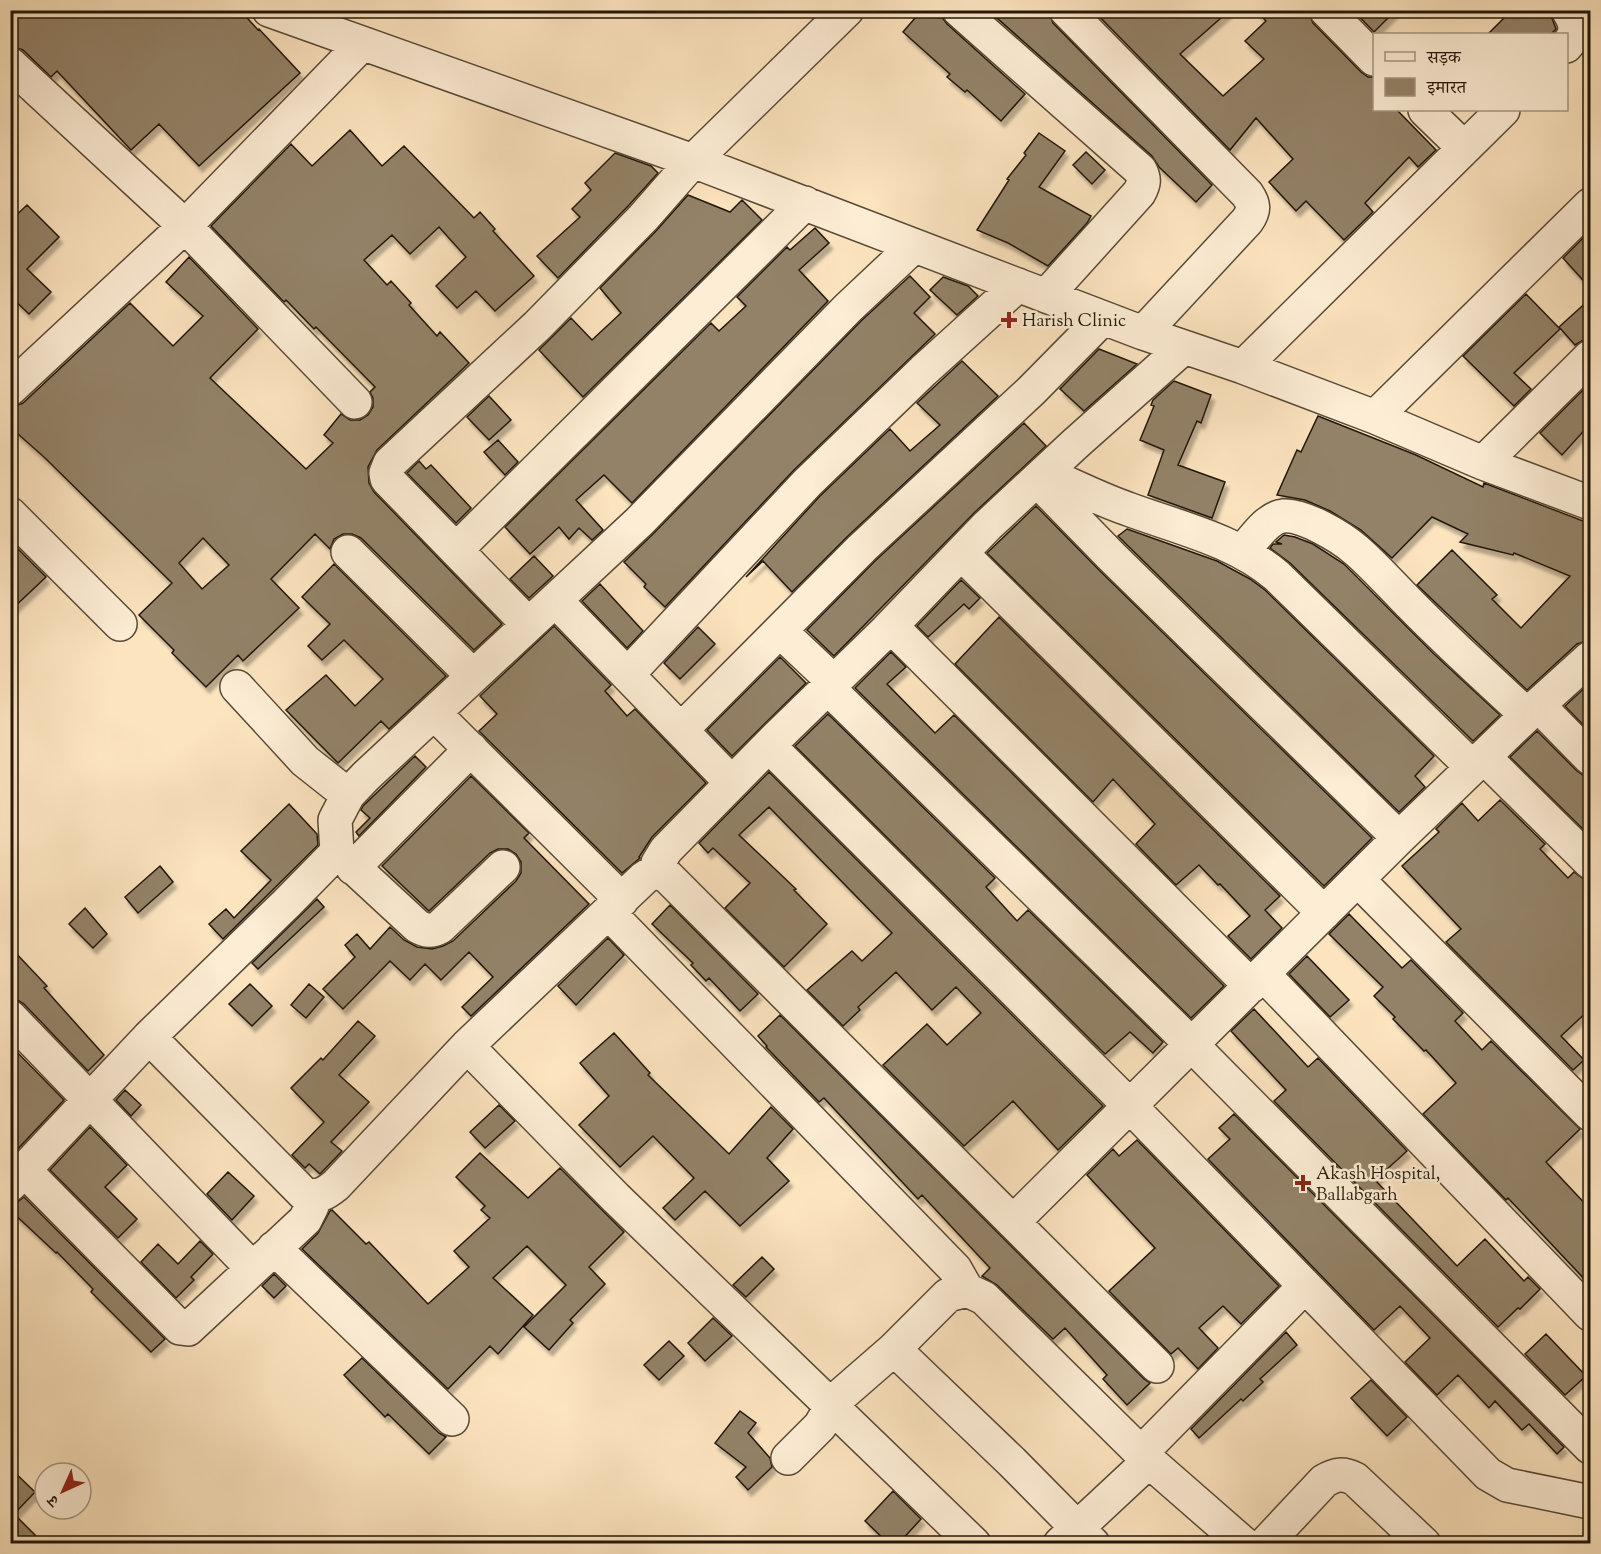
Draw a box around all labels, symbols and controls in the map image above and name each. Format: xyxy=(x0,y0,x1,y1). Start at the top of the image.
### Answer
legend xyxy=(1373,33,1568,111)
text: सड़क xyxy=(1426,46,1462,72)
text: इमारत xyxy=(1426,76,1467,102)
place label: Harish Clinic xyxy=(1022,309,1126,335)
marker: Harish Clinic xyxy=(1000,311,1018,329)
place label: Akash Hospital, Ballabgarh xyxy=(1316,1162,1440,1209)
marker: Akash Hospital, Ballabgarh xyxy=(1294,1174,1312,1192)
north arrow xyxy=(33,1461,93,1521)
text: उ xyxy=(42,1488,66,1512)

